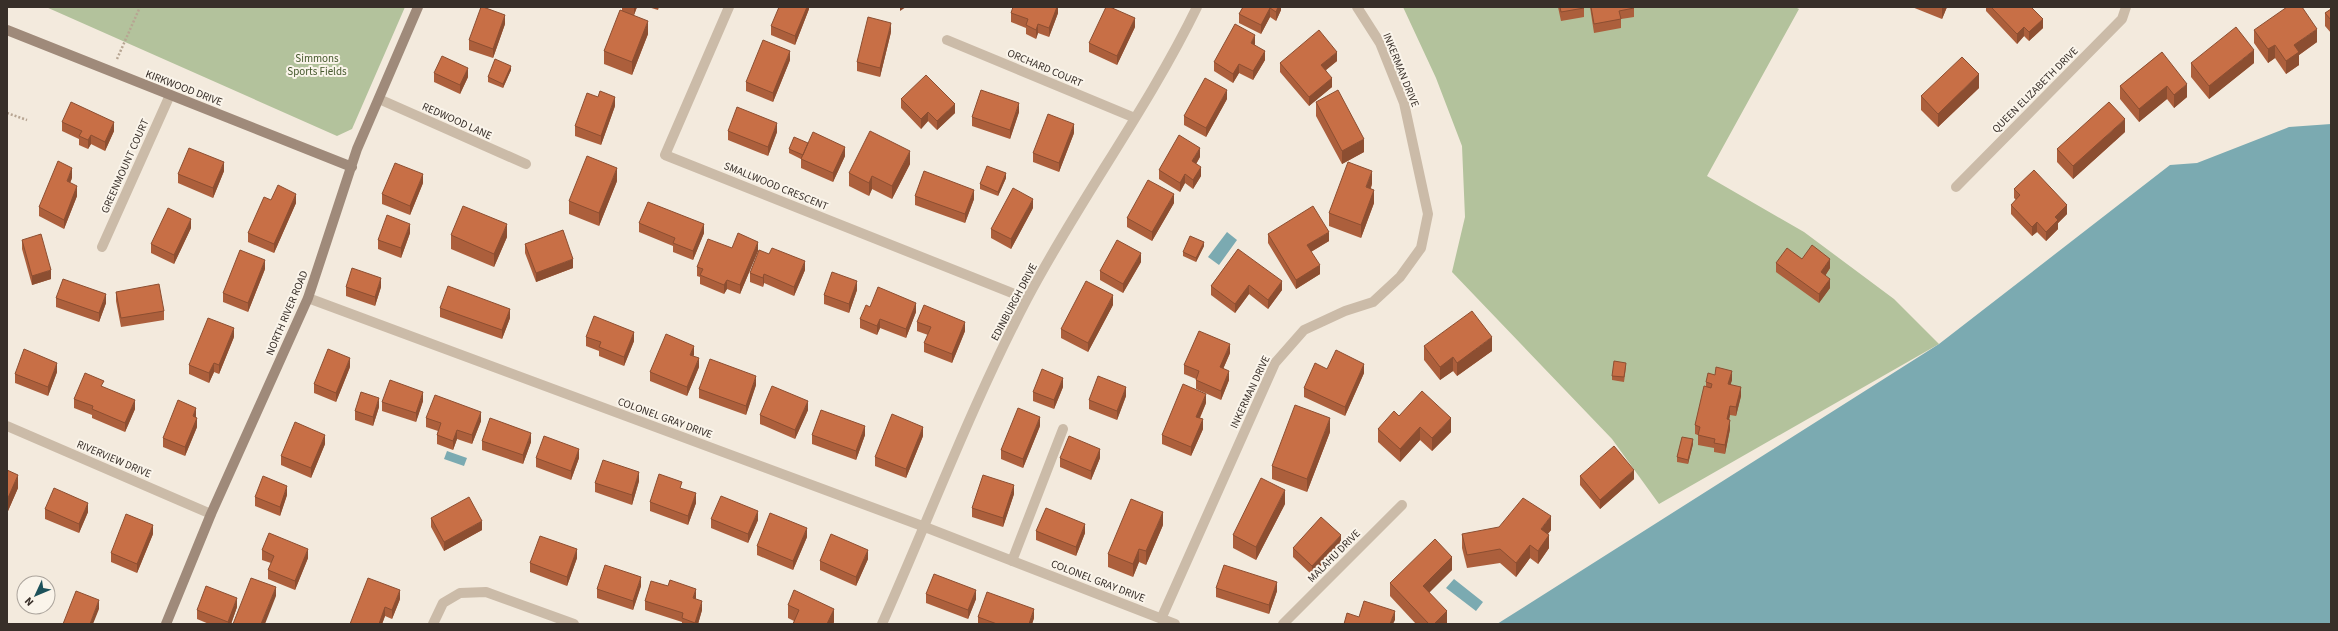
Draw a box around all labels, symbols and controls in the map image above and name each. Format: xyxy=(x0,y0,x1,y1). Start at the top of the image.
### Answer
street label: INKERMAN DRIVE xyxy=(1379,31,1423,110)
street label: QUEEN ELIZABETH DRIVE xyxy=(1989,44,2081,136)
street label: ORCHARD COURT xyxy=(1005,45,1085,91)
park label: Simmons Sports Fields xyxy=(287,51,347,79)
street label: KIRKWOOD DRIVE xyxy=(143,66,225,110)
street label: REDWOOD LANE xyxy=(420,99,495,143)
street label: GREENMOUNT COURT xyxy=(97,116,153,216)
street label: SMALLWOOD CRESCENT xyxy=(722,158,831,214)
street label: EDINBURGH DRIVE xyxy=(987,260,1041,343)
street label: NORTH RIVER ROAD xyxy=(262,268,312,358)
street label: INKERMAN DRIVE xyxy=(1226,353,1274,431)
street label: COLONEL GRAY DRIVE xyxy=(616,394,715,442)
street label: RIVERVIEW DRIVE xyxy=(74,437,154,482)
street label: MALAHU DRIVE xyxy=(1304,526,1364,586)
street label: COLONEL GRAY DRIVE xyxy=(1049,556,1147,606)
north arrow xyxy=(16,575,56,615)
text: N xyxy=(21,594,37,609)

